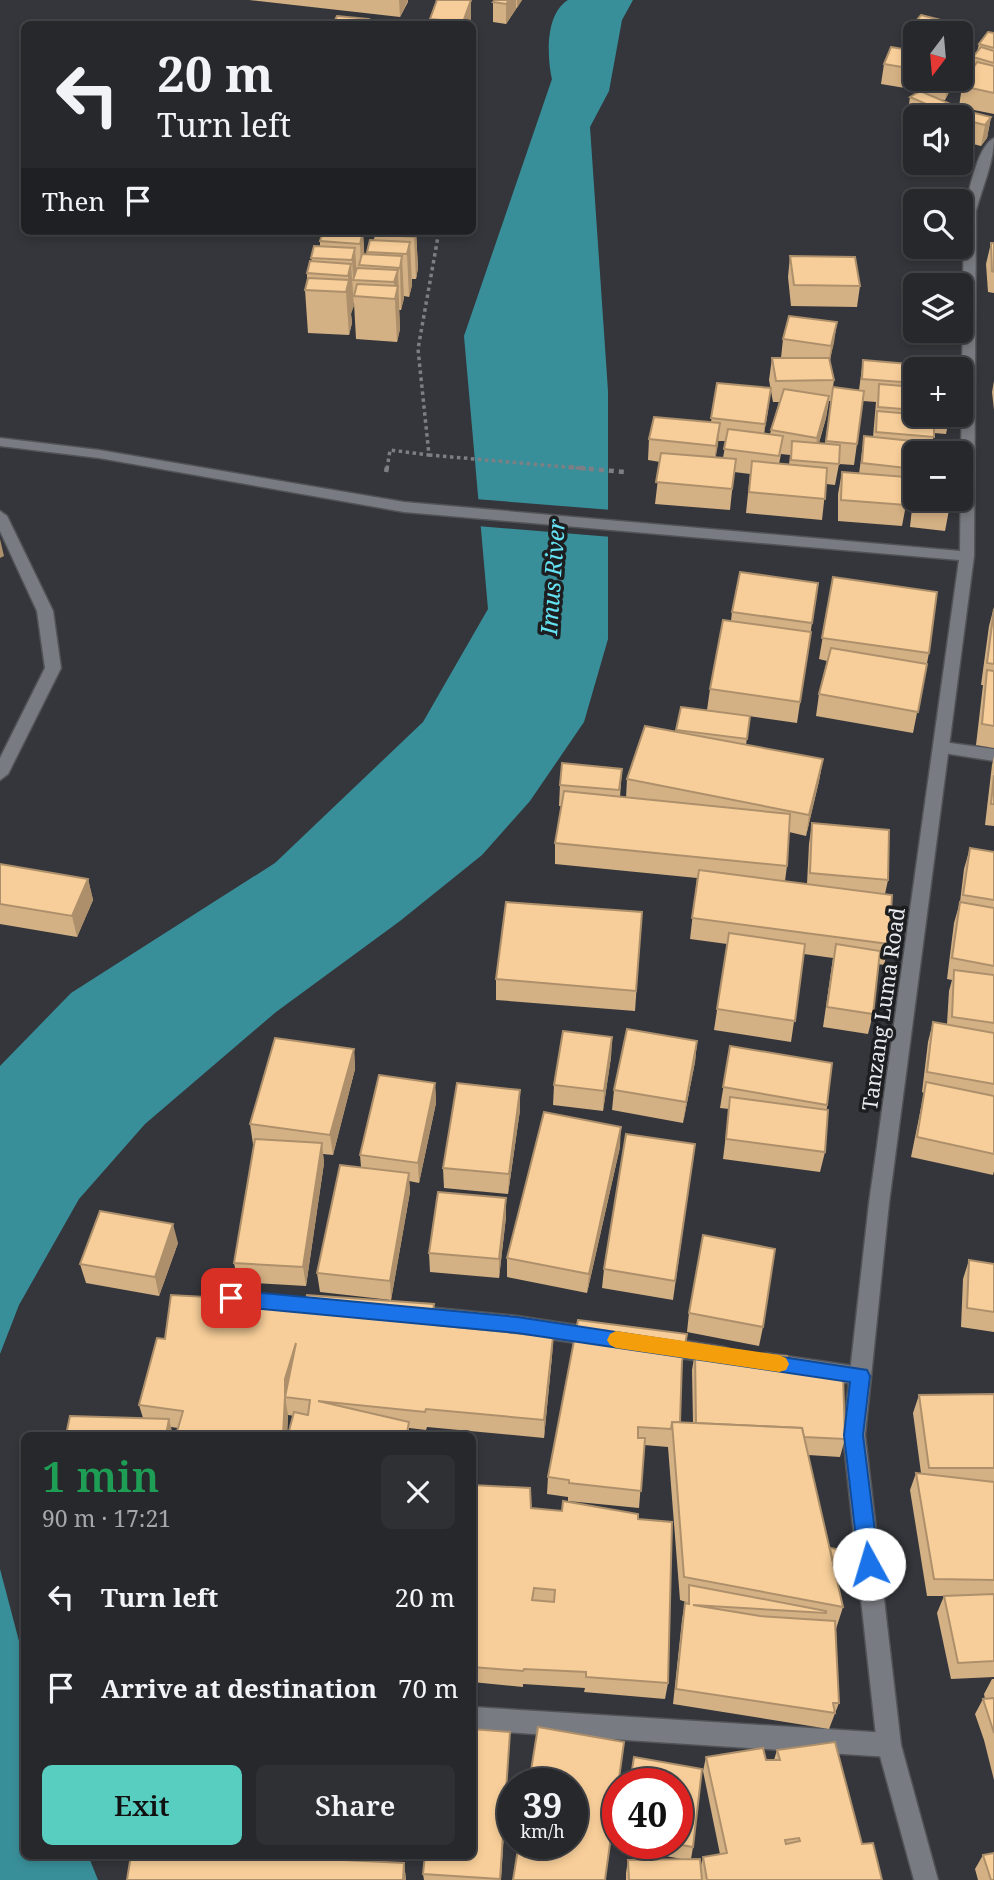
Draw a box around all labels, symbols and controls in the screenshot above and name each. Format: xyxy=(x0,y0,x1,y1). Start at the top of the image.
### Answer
north arrow xyxy=(903,21,973,91)
map controls xyxy=(903,21,973,511)
text: 20 m xyxy=(157,40,273,106)
icon: left xyxy=(42,49,133,140)
text: Turn left xyxy=(157,103,291,146)
button: sound xyxy=(903,105,973,175)
icon: arrive xyxy=(119,182,157,220)
text: Then xyxy=(42,183,105,219)
button: search xyxy=(903,189,973,259)
button: layers xyxy=(903,273,973,343)
button: + xyxy=(903,357,973,427)
button: − xyxy=(903,441,973,511)
water label: Imus River xyxy=(532,518,572,637)
street label: Tanzang Luma Road xyxy=(855,906,911,1112)
pin xyxy=(201,1268,261,1328)
icon: arrive xyxy=(212,1279,250,1317)
text: 1 min xyxy=(42,1447,159,1504)
button: close xyxy=(381,1455,455,1529)
text: 90 m · 17:21 xyxy=(42,1502,171,1534)
position arrow xyxy=(832,1527,906,1601)
icon: left xyxy=(42,1578,80,1616)
text: Turn left xyxy=(101,1579,218,1615)
text: 20 m xyxy=(395,1579,455,1615)
icon: arrive xyxy=(42,1669,80,1707)
text: Arrive at destination xyxy=(101,1670,377,1706)
text: 70 m xyxy=(398,1670,458,1706)
button: Exit xyxy=(42,1765,242,1845)
button: Share xyxy=(256,1765,455,1845)
speed limit sign: 40 xyxy=(602,1768,693,1859)
text: 39 xyxy=(523,1781,562,1828)
text: km/h xyxy=(520,1819,565,1843)

